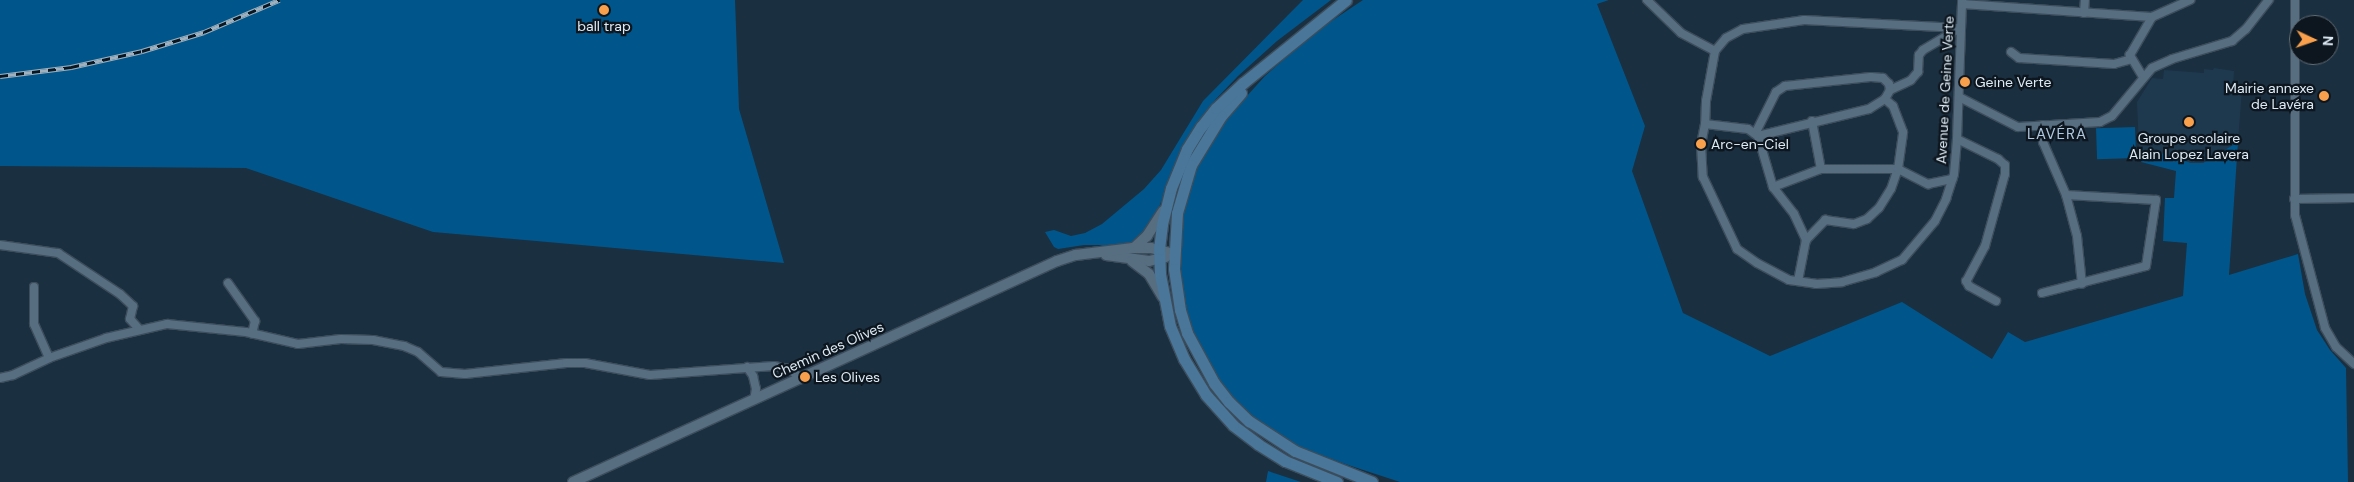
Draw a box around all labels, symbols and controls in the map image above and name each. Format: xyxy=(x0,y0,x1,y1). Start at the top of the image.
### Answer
marker: ball trap xyxy=(598,4,610,16)
north arrow xyxy=(2289,15,2339,65)
street label: Avenue de Geine Verte xyxy=(1933,16,1957,164)
place label: ball trap xyxy=(577,18,631,34)
text: N xyxy=(2319,35,2337,46)
place label: Geine Verte xyxy=(1975,74,2051,90)
marker: Geine Verte xyxy=(1959,76,1971,88)
place label: Mairie annexe de Lavéra xyxy=(2225,80,2314,112)
marker: Mairie annexe de Lavéra xyxy=(2318,90,2330,102)
marker: Groupe scolaire Alain Lopez Lavera xyxy=(2183,116,2195,128)
district label: LAVÉRA xyxy=(2026,126,2088,144)
place label: Groupe scolaire Alain Lopez Lavera xyxy=(2129,130,2249,162)
place label: Arc-en-Ciel xyxy=(1711,136,1789,152)
marker: Arc-en-Ciel xyxy=(1695,138,1707,150)
street label: Chemin des Olives xyxy=(770,318,886,382)
place label: Les Olives xyxy=(815,369,880,385)
marker: Les Olives xyxy=(799,371,811,383)

